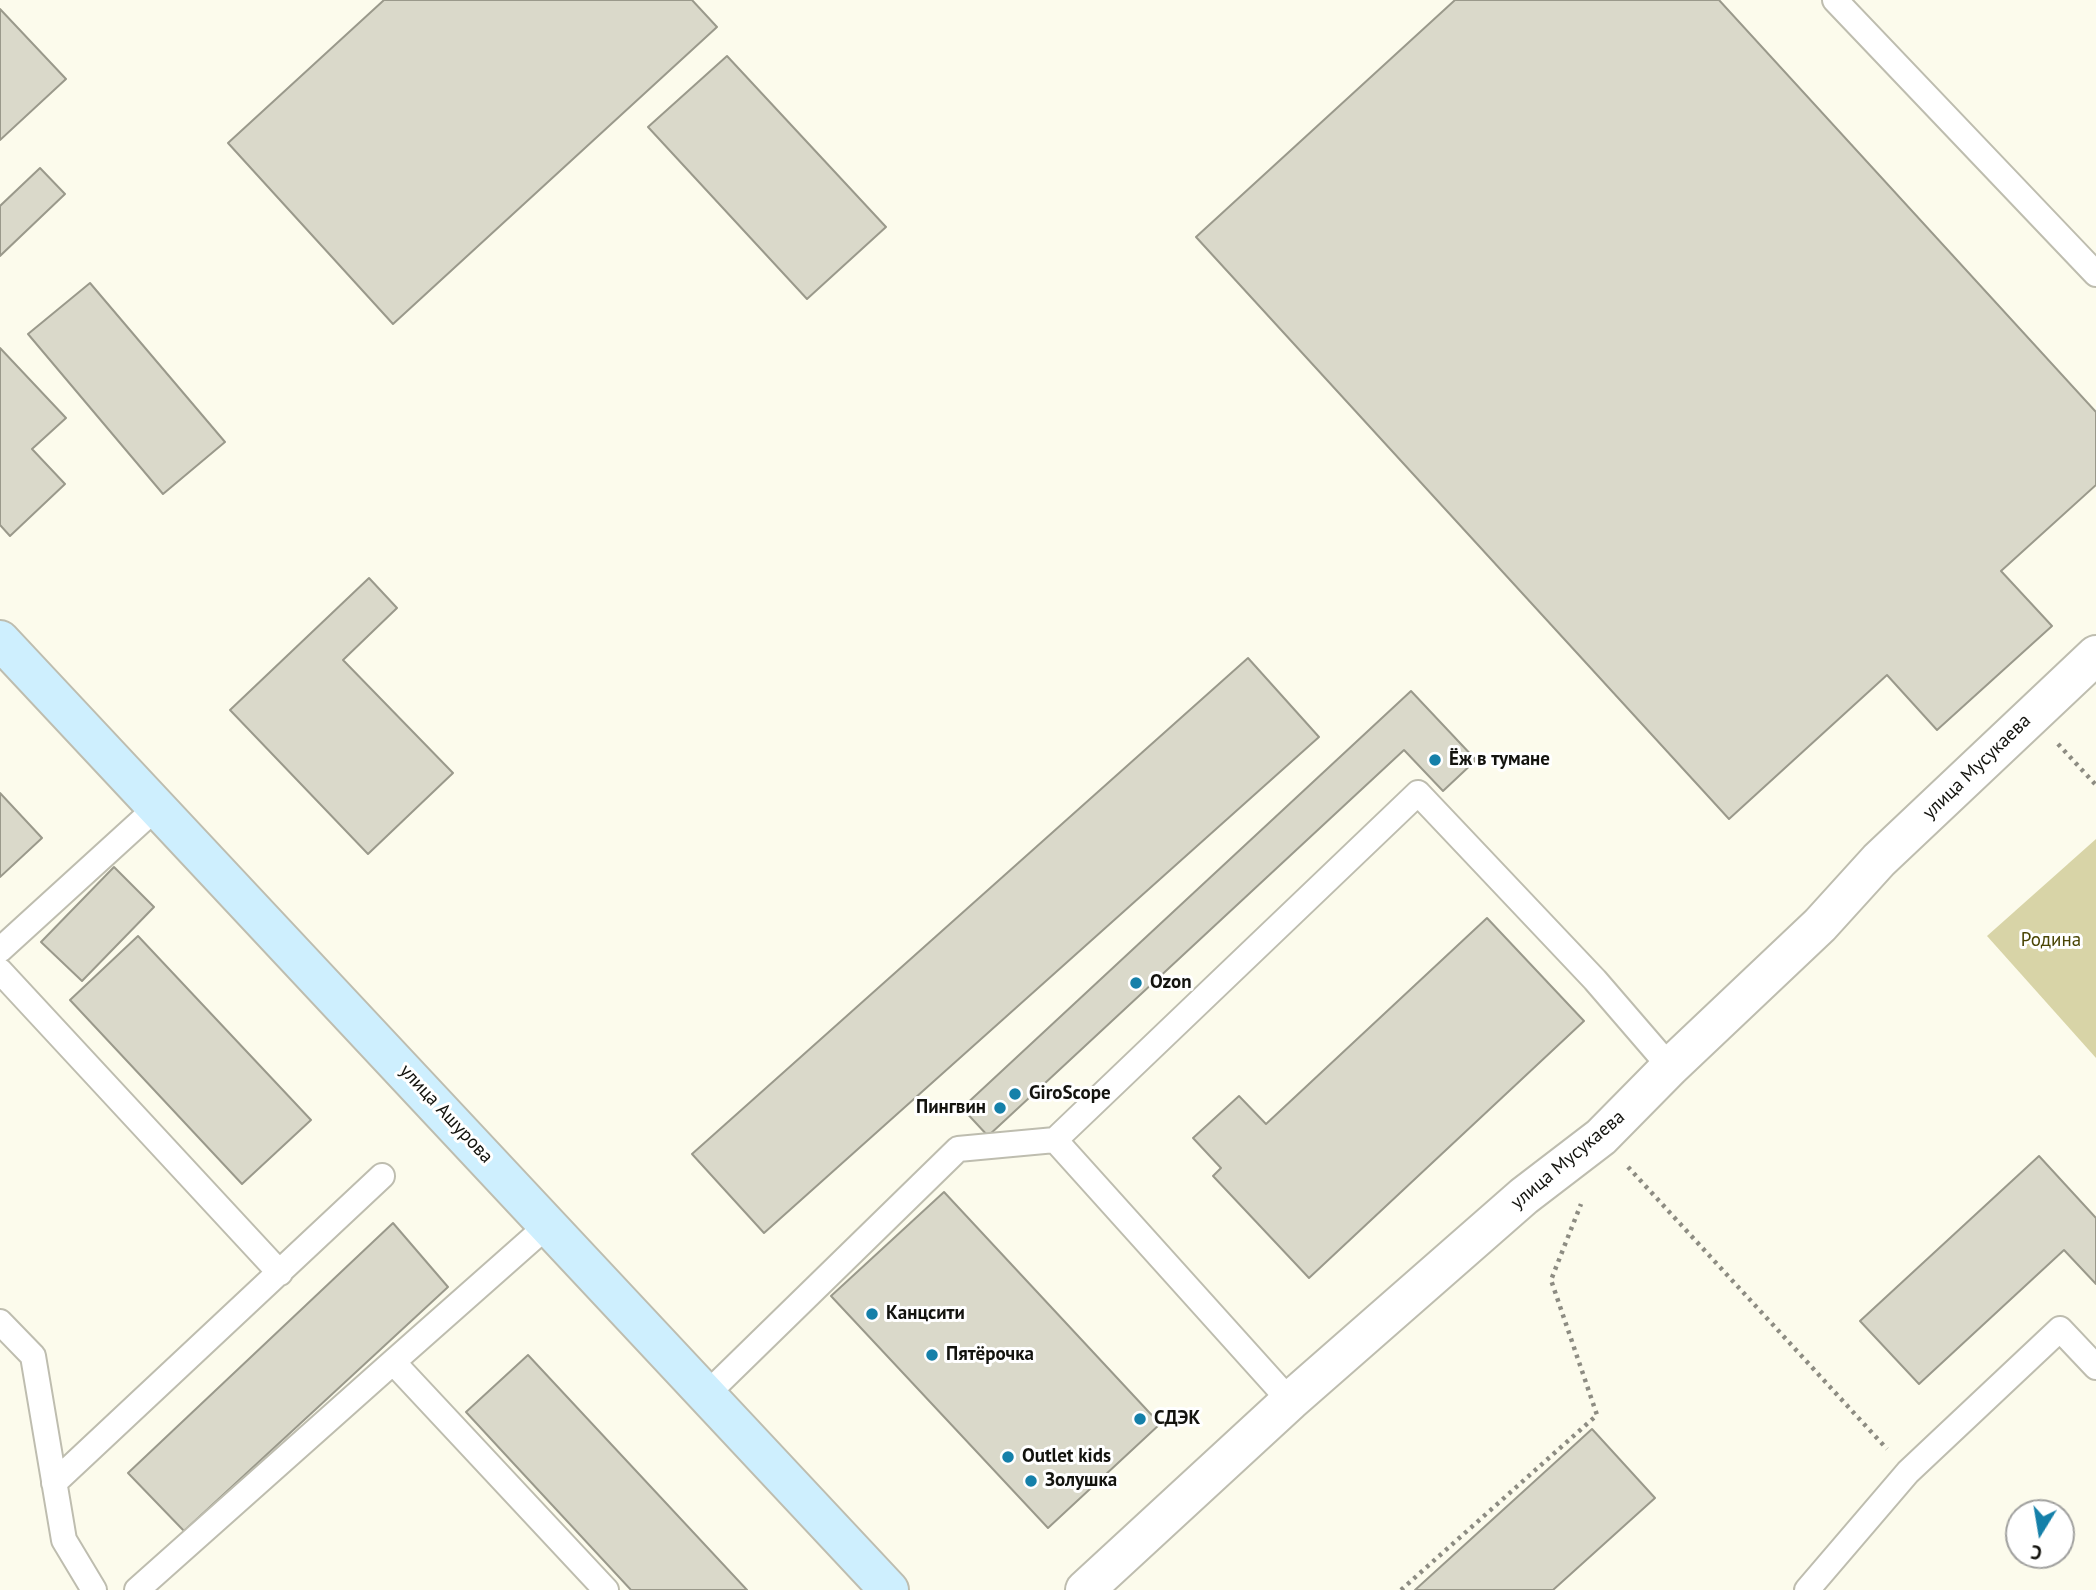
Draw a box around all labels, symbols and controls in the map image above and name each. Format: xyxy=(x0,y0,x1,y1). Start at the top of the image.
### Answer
street label: улица Мусукаева xyxy=(1918,710,2036,824)
place label: Ёж в тумане xyxy=(1449,749,1550,771)
marker: Ёж в тумане xyxy=(1427,752,1443,768)
park label: Родина xyxy=(2021,930,2081,952)
place label: Ozon xyxy=(1150,972,1192,994)
marker: Ozon xyxy=(1128,975,1144,991)
street label: улица Ашурова xyxy=(394,1060,498,1168)
place label: GiroScope xyxy=(1029,1083,1111,1105)
marker: GiroScope xyxy=(1007,1086,1023,1102)
place label: Пингвин xyxy=(916,1097,986,1119)
marker: Пингвин xyxy=(992,1100,1008,1116)
street label: улица Мусукаева xyxy=(1507,1106,1629,1214)
place label: Канцсити xyxy=(886,1303,965,1325)
marker: Канцсити xyxy=(864,1306,880,1322)
place label: Пятёрочка xyxy=(946,1344,1034,1366)
marker: Пятёрочка xyxy=(924,1347,940,1363)
place label: СДЭК xyxy=(1154,1408,1200,1430)
marker: СДЭК xyxy=(1132,1411,1148,1427)
place label: Outlet kids xyxy=(1022,1446,1111,1468)
marker: Outlet kids xyxy=(1000,1449,1016,1465)
place label: Золушка xyxy=(1045,1470,1117,1492)
marker: Золушка xyxy=(1023,1473,1039,1489)
north arrow xyxy=(2005,1499,2075,1569)
text: С xyxy=(2029,1540,2044,1565)

